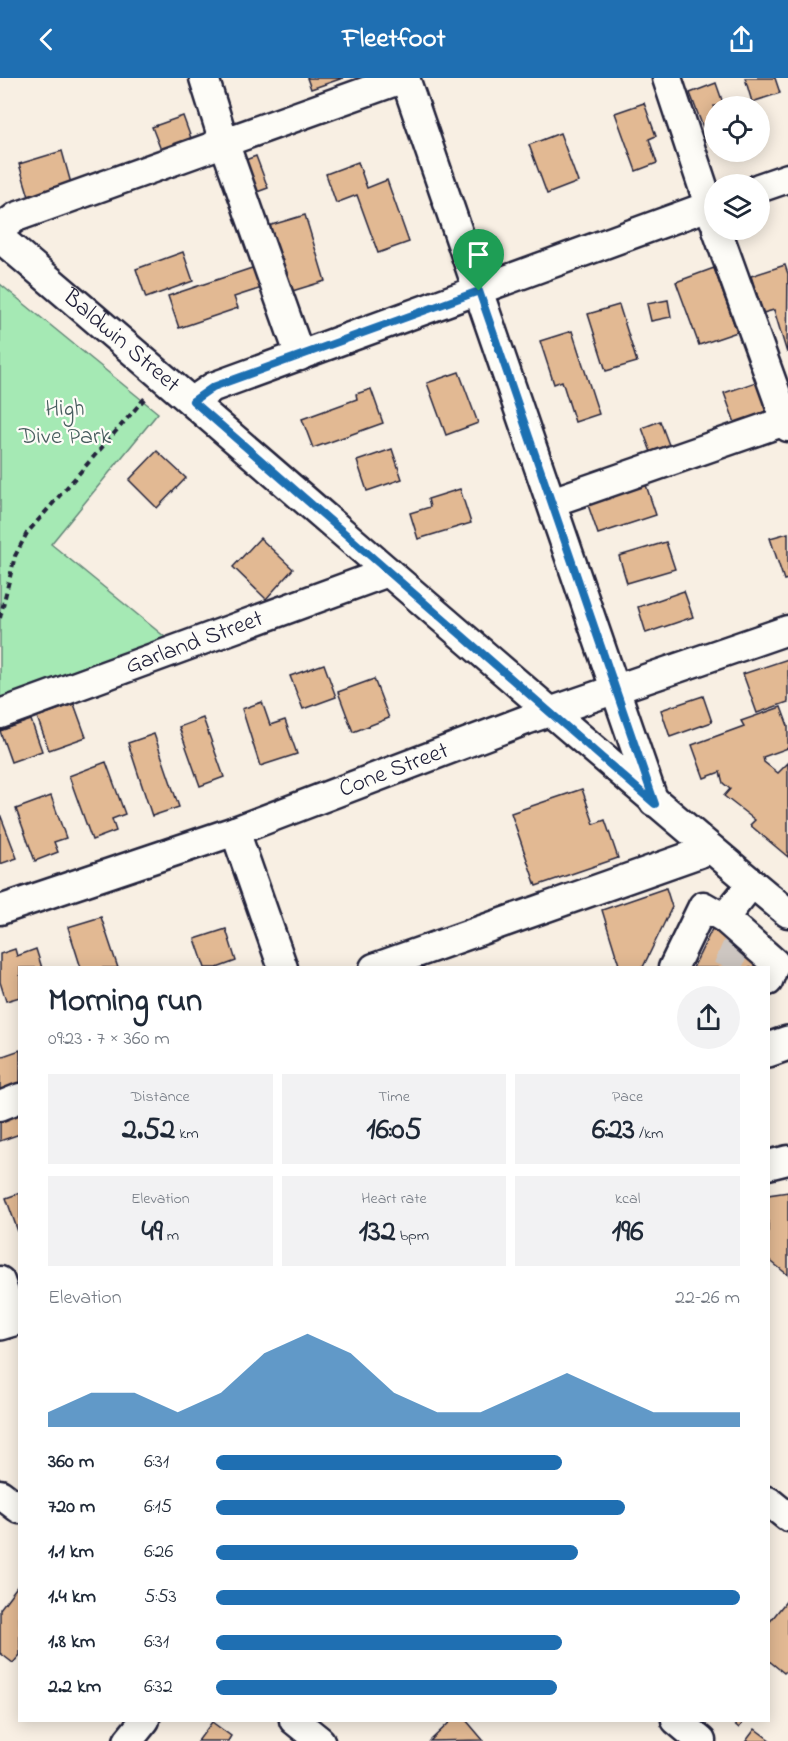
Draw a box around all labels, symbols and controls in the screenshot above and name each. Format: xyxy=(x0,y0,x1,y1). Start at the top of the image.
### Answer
text: Fleetfoot xyxy=(342,20,446,59)
icon: back xyxy=(30,23,63,56)
icon: share xyxy=(725,23,758,56)
map controls xyxy=(704,96,770,240)
button: locate xyxy=(704,96,770,162)
button: layers xyxy=(704,174,770,240)
pin xyxy=(453,229,504,291)
icon: arrive xyxy=(462,238,495,271)
street label: Baldwin Street xyxy=(54,280,188,402)
park label: High Dive Park xyxy=(18,392,112,455)
street label: Garland Street xyxy=(121,602,268,684)
street label: Cone Street xyxy=(334,734,454,807)
text: Morning run xyxy=(48,978,202,1026)
button: share xyxy=(677,986,740,1049)
text: 09:23 · 7 × 360 m xyxy=(48,1025,170,1054)
text: Distance xyxy=(131,1085,190,1109)
text: Time xyxy=(378,1085,410,1109)
text: Pace xyxy=(612,1085,643,1109)
text: 2.52 xyxy=(122,1109,175,1153)
text: 16:05 xyxy=(366,1109,422,1153)
text: 6:23 xyxy=(592,1109,635,1153)
text: km xyxy=(175,1122,199,1146)
text: /km xyxy=(635,1122,663,1146)
text: Elevation xyxy=(131,1187,190,1211)
text: Heart rate xyxy=(361,1187,427,1211)
text: kcal xyxy=(615,1187,640,1211)
text: 49 xyxy=(141,1211,163,1255)
text: 132 xyxy=(359,1211,396,1255)
text: 196 xyxy=(612,1211,644,1255)
text: m xyxy=(163,1224,179,1248)
text: bpm xyxy=(396,1224,429,1248)
text: Elevation xyxy=(48,1284,122,1313)
text: 22–26 m xyxy=(675,1284,740,1313)
text: 360 m xyxy=(48,1448,94,1477)
text: 6:31 xyxy=(144,1448,169,1477)
text: 720 m xyxy=(48,1493,95,1522)
text: 6:15 xyxy=(144,1493,172,1522)
text: 1.1 km xyxy=(48,1538,94,1567)
text: 6:26 xyxy=(144,1538,173,1567)
text: 1.4 km xyxy=(48,1583,96,1612)
text: 5:53 xyxy=(144,1583,177,1612)
text: 1.8 km xyxy=(48,1628,95,1657)
text: 6:31 xyxy=(144,1628,169,1657)
text: 2.2 km xyxy=(48,1673,101,1702)
text: 6:32 xyxy=(144,1673,173,1702)

